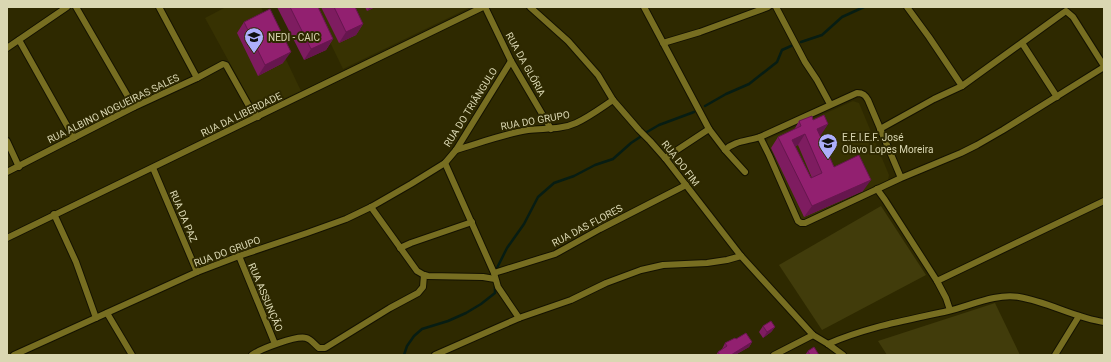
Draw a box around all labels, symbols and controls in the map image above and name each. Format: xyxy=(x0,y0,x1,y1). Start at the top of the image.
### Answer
school or university icon: NEDI - CAIC xyxy=(243,26,265,54)
street label: RUA DA GLÓRIA xyxy=(503,30,549,98)
place label: NEDI - CAIC xyxy=(268,32,321,43)
street label: RUA DO TRIÂNGULO xyxy=(441,65,499,149)
street label: RUA ALBINO NOGUEIRAS SALES xyxy=(46,72,181,145)
street label: RUA DA LIBERDADE xyxy=(199,90,284,139)
street label: RUA DO GRUPO xyxy=(500,109,571,132)
school or university icon: E.E.I.E.F. José Olavo Lopes Moreira xyxy=(817,132,839,160)
place label: E.E.I.E.F. José Olavo Lopes Moreira xyxy=(842,132,933,155)
street label: RUA DO FIM xyxy=(660,138,702,188)
street label: RUA DA PAZ xyxy=(168,189,199,244)
street label: RUA DAS FLORES xyxy=(550,202,624,249)
street label: RUA DO GRUPO xyxy=(192,234,262,269)
street label: RUA ASSUNÇÃO xyxy=(246,261,286,333)

